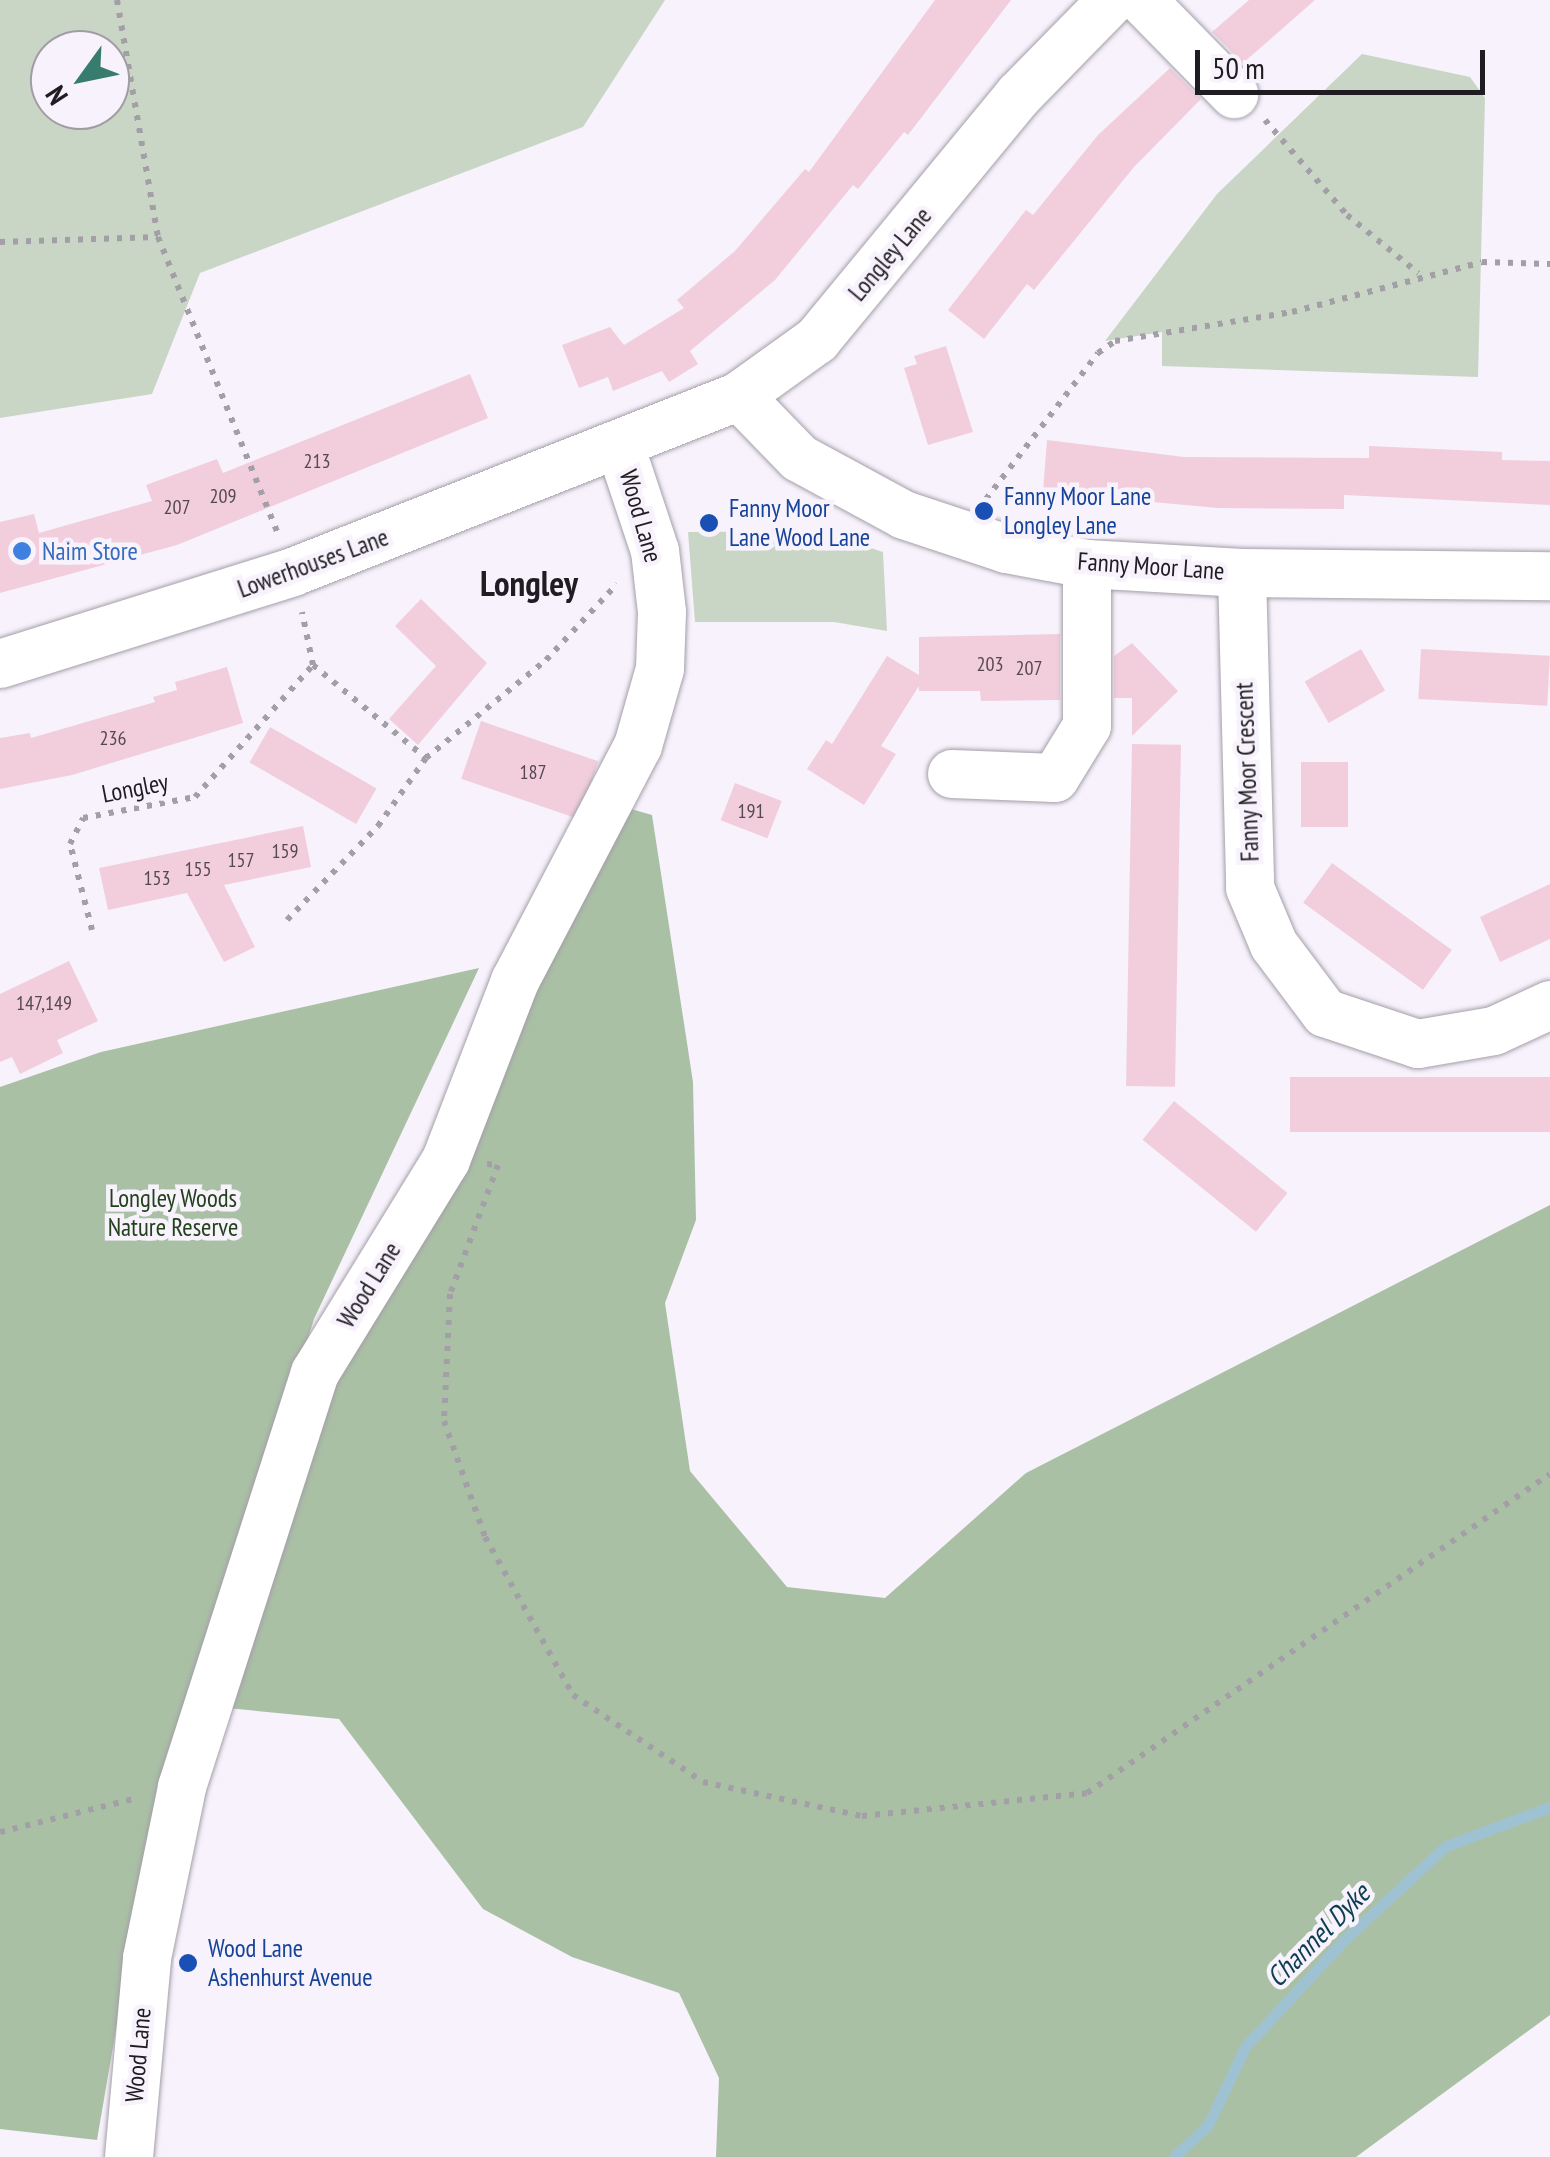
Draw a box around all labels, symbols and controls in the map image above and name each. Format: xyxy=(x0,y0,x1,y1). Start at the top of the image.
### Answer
north arrow xyxy=(30,30,130,130)
scale bar xyxy=(1200,30,1490,92)
text: 50 m xyxy=(1212,48,1265,87)
text: N xyxy=(36,79,76,112)
street label: Longley Lane xyxy=(842,201,938,307)
house number: 213 xyxy=(304,449,330,473)
street label: Wood Lane xyxy=(613,466,669,566)
place label: Fanny Moor Lane Longley Lane xyxy=(1004,482,1152,541)
house number: 209 xyxy=(210,484,236,508)
place label: Fanny Moor Lane Wood Lane xyxy=(729,494,871,553)
house number: 207 xyxy=(164,495,190,519)
marker: Fanny Moor Lane Longley Lane xyxy=(973,500,995,522)
marker: Fanny Moor Lane Wood Lane xyxy=(698,512,720,534)
street label: Lowerhouses Lane xyxy=(234,522,392,604)
place label: Naim Store xyxy=(42,536,138,566)
marker: Naim Store xyxy=(11,540,33,562)
street label: Fanny Moor Lane xyxy=(1076,546,1226,586)
district label: Longley xyxy=(480,562,578,604)
house number: 203 xyxy=(977,652,1003,676)
house number: 207 xyxy=(1016,656,1042,680)
street label: Fanny Moor Crescent xyxy=(1229,682,1265,862)
house number: 236 xyxy=(100,726,126,750)
house number: 187 xyxy=(520,760,546,784)
street label: Longley xyxy=(99,767,171,809)
house number: 191 xyxy=(738,799,764,823)
house number: 159 xyxy=(272,839,298,863)
house number: 157 xyxy=(228,848,254,872)
house number: 155 xyxy=(185,857,211,881)
house number: 153 xyxy=(144,866,170,890)
house number: 147,149 xyxy=(16,991,72,1015)
park label: Longley Woods Nature Reserve xyxy=(108,1184,238,1243)
street label: Wood Lane xyxy=(331,1237,407,1333)
water label: Channel Dyke xyxy=(1259,1876,1377,1994)
place label: Wood Lane Ashenhurst Avenue xyxy=(208,1934,373,1993)
marker: Wood Lane Ashenhurst Avenue xyxy=(177,1952,199,1974)
street label: Wood Lane xyxy=(119,2006,157,2104)

